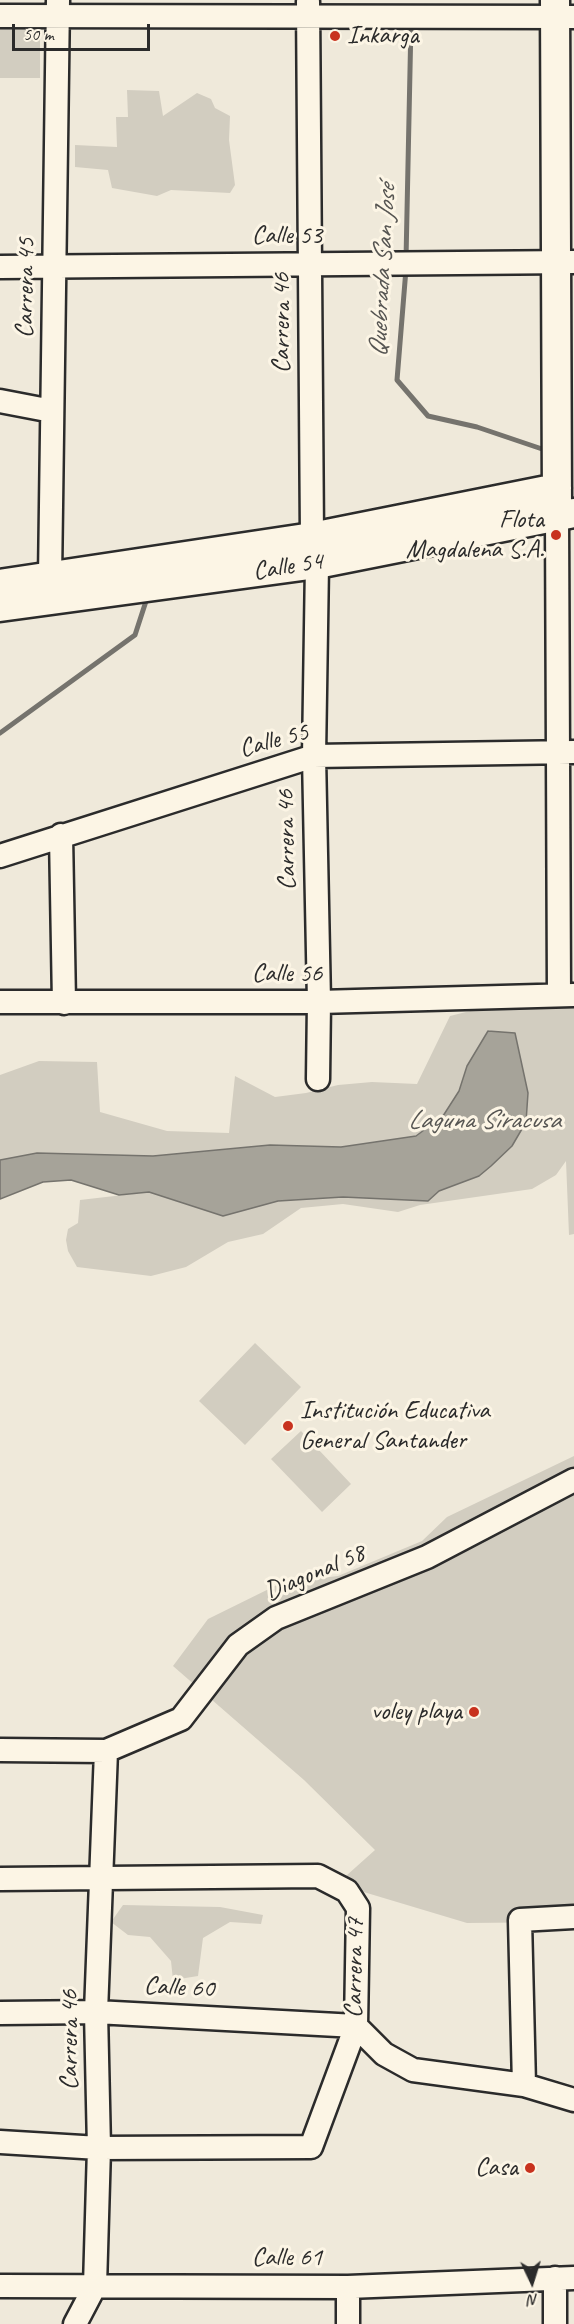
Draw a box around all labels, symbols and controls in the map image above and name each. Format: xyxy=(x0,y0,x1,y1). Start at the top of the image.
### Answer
scale bar xyxy=(15,12,153,50)
place label: Inkarga xyxy=(347,20,419,52)
text: 50 m xyxy=(23,23,54,45)
marker: Inkarga xyxy=(328,29,342,43)
water label: Quebrada San José xyxy=(362,184,404,358)
street label: Calle 53 xyxy=(252,220,322,252)
street label: Carrera 45 xyxy=(10,237,42,339)
street label: Carrera 46 xyxy=(266,273,298,373)
place label: Flota Magdalena S.A. xyxy=(406,504,544,566)
marker: Flota Magdalena S.A. xyxy=(549,528,563,542)
street label: Calle 54 xyxy=(251,546,325,588)
street label: Calle 55 xyxy=(236,717,312,765)
street label: Carrera 46 xyxy=(271,789,303,891)
street label: Calle 56 xyxy=(252,958,322,990)
water label: Laguna Siracusa xyxy=(408,1105,560,1137)
place label: Institución Educativa General Santander xyxy=(300,1395,490,1456)
marker: Institución Educativa General Santander xyxy=(281,1419,295,1433)
street label: Diagonal 58 xyxy=(260,1538,370,1608)
place label: voley playa xyxy=(371,1696,462,1728)
marker: voley playa xyxy=(467,1705,481,1719)
street label: Carrera 47 xyxy=(339,1917,371,2019)
street label: Calle 60 xyxy=(143,1971,215,2005)
street label: Carrera 46 xyxy=(54,1990,86,2090)
place label: Casa xyxy=(475,2152,518,2184)
marker: Casa xyxy=(523,2161,537,2175)
street label: Calle 61 xyxy=(252,2242,322,2274)
north arrow xyxy=(502,2252,562,2312)
text: N xyxy=(528,2290,539,2310)

